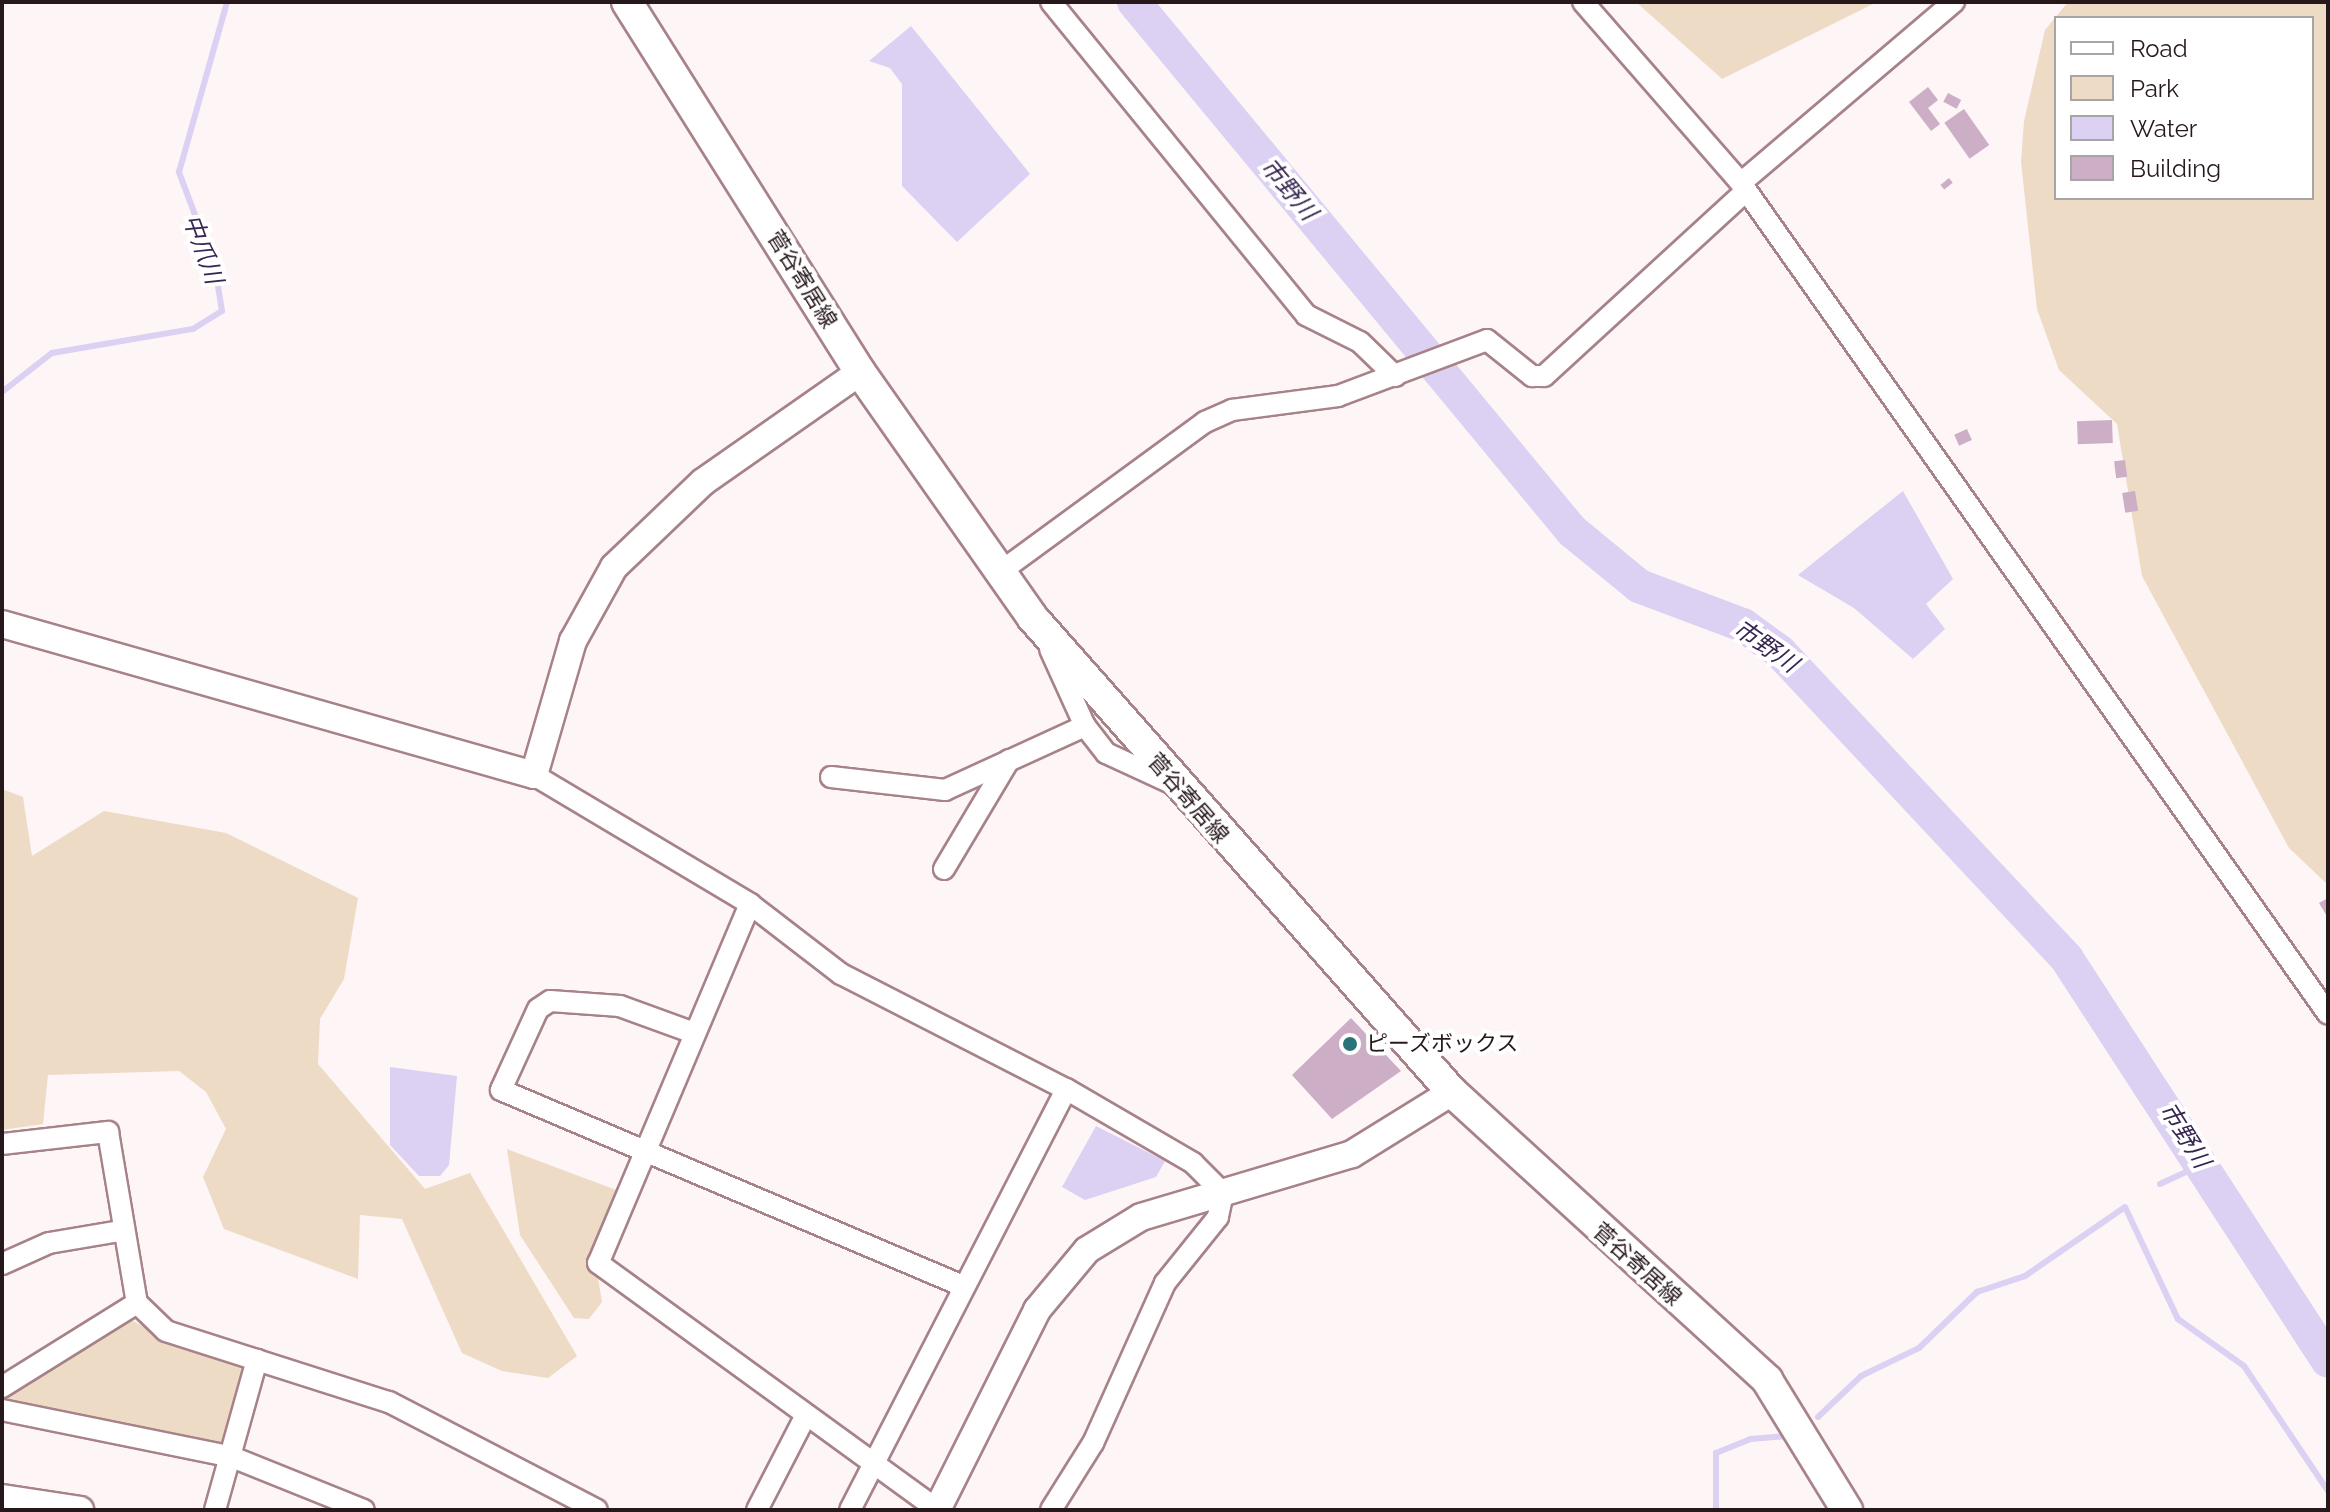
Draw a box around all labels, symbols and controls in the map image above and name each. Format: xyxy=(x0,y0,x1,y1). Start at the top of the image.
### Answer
legend xyxy=(2054,16,2314,200)
text: Road xyxy=(2130,34,2188,63)
text: Park xyxy=(2130,74,2179,103)
text: Water xyxy=(2130,114,2197,143)
water label: 市野川 xyxy=(1255,152,1323,226)
text: Building xyxy=(2130,154,2221,183)
water label: 中爪川 xyxy=(177,210,229,288)
street label: 菅谷寄居線 xyxy=(762,225,842,333)
water label: 市野川 xyxy=(1728,614,1804,678)
street label: 菅谷寄居線 xyxy=(1142,748,1234,848)
place label: ピーズボックス xyxy=(1366,1031,1520,1057)
marker: ピーズボックス xyxy=(1341,1035,1359,1053)
water label: 市野川 xyxy=(2154,1097,2216,1173)
street label: 菅谷寄居線 xyxy=(1587,1217,1687,1311)

